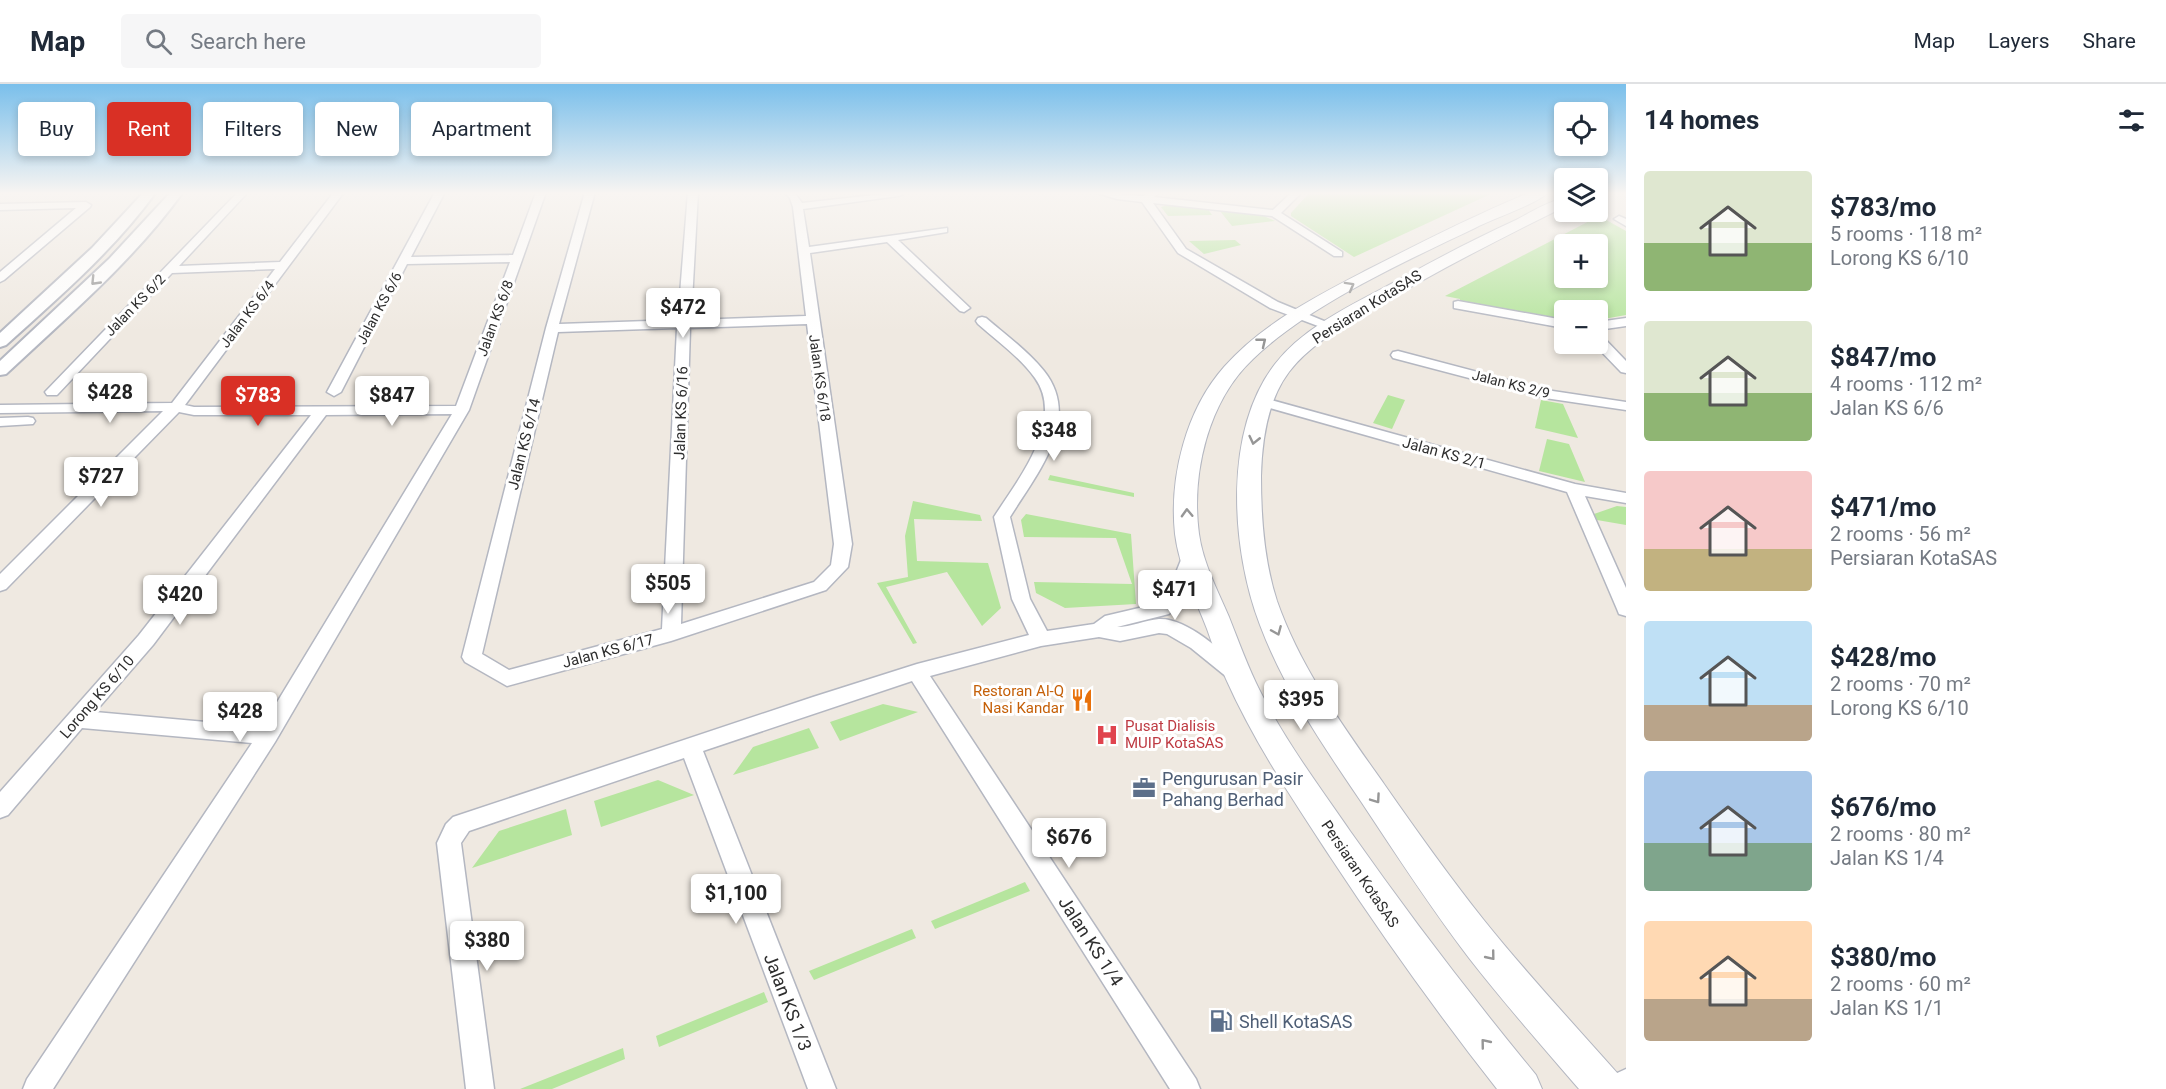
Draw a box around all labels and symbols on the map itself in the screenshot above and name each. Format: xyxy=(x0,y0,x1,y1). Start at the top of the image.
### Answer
street label: Persiaran KotaSAS xyxy=(1309,266,1425,348)
street label: Jalan KS 6/6 xyxy=(353,269,405,347)
street label: Jalan KS 6/2 xyxy=(102,271,169,339)
one-way arrow xyxy=(91,273,102,284)
street label: Jalan KS 6/4 xyxy=(217,277,277,351)
street label: Jalan KS 6/8 xyxy=(474,278,516,358)
one-way arrow xyxy=(1344,282,1354,293)
pin: $472 xyxy=(647,288,719,339)
street label: Jalan KS 6/18 xyxy=(806,334,834,423)
one-way arrow xyxy=(1255,338,1266,349)
street label: Jalan KS 6/16 xyxy=(670,366,692,460)
street label: Jalan KS 2/9 xyxy=(1470,367,1552,401)
pin: $428 xyxy=(74,373,146,424)
pin: $783 xyxy=(222,376,294,427)
pin: $847 xyxy=(356,376,428,427)
street label: Jalan KS 6/14 xyxy=(504,396,544,492)
pin: $348 xyxy=(1018,411,1090,462)
street label: Jalan KS 2/1 xyxy=(1400,433,1488,473)
one-way arrow xyxy=(1248,435,1261,445)
pin: $727 xyxy=(65,457,137,508)
one-way arrow xyxy=(1181,509,1194,518)
pin: $505 xyxy=(632,564,704,615)
pin: $471 xyxy=(1139,570,1211,621)
pin: $420 xyxy=(144,575,216,626)
one-way arrow xyxy=(1270,625,1282,636)
street label: Jalan KS 6/17 xyxy=(560,630,656,672)
street label: Lorong KS 6/10 xyxy=(56,652,138,742)
pin: $395 xyxy=(1265,680,1337,731)
place label: Restoran Al-Q Nasi Kandar xyxy=(973,682,1064,717)
restaurant icon: Restoran Al-Q Nasi Kandar xyxy=(1069,687,1095,713)
pin: $428 xyxy=(204,692,276,743)
place label: Pusat Dialisis MUIP KotaSAS xyxy=(1125,717,1224,752)
hospital icon: Pusat Dialisis MUIP KotaSAS xyxy=(1094,722,1120,748)
place label: Pengurusan Pasir Pahang Berhad xyxy=(1162,768,1303,810)
office icon: Pengurusan Pasir Pahang Berhad xyxy=(1131,775,1157,801)
one-way arrow xyxy=(1369,792,1380,803)
street label: Persiaran KotaSAS xyxy=(1317,817,1403,931)
pin: $676 xyxy=(1033,818,1105,869)
pin: $1,100 xyxy=(687,874,785,925)
street label: Jalan KS 1/4 xyxy=(1054,892,1128,990)
pin: $380 xyxy=(451,921,523,972)
one-way arrow xyxy=(1483,949,1494,960)
street label: Jalan KS 1/3 xyxy=(760,950,816,1054)
fuel station icon: Shell KotaSAS xyxy=(1208,1008,1234,1034)
place label: Shell KotaSAS xyxy=(1239,1011,1353,1032)
one-way arrow xyxy=(1482,1039,1493,1050)

